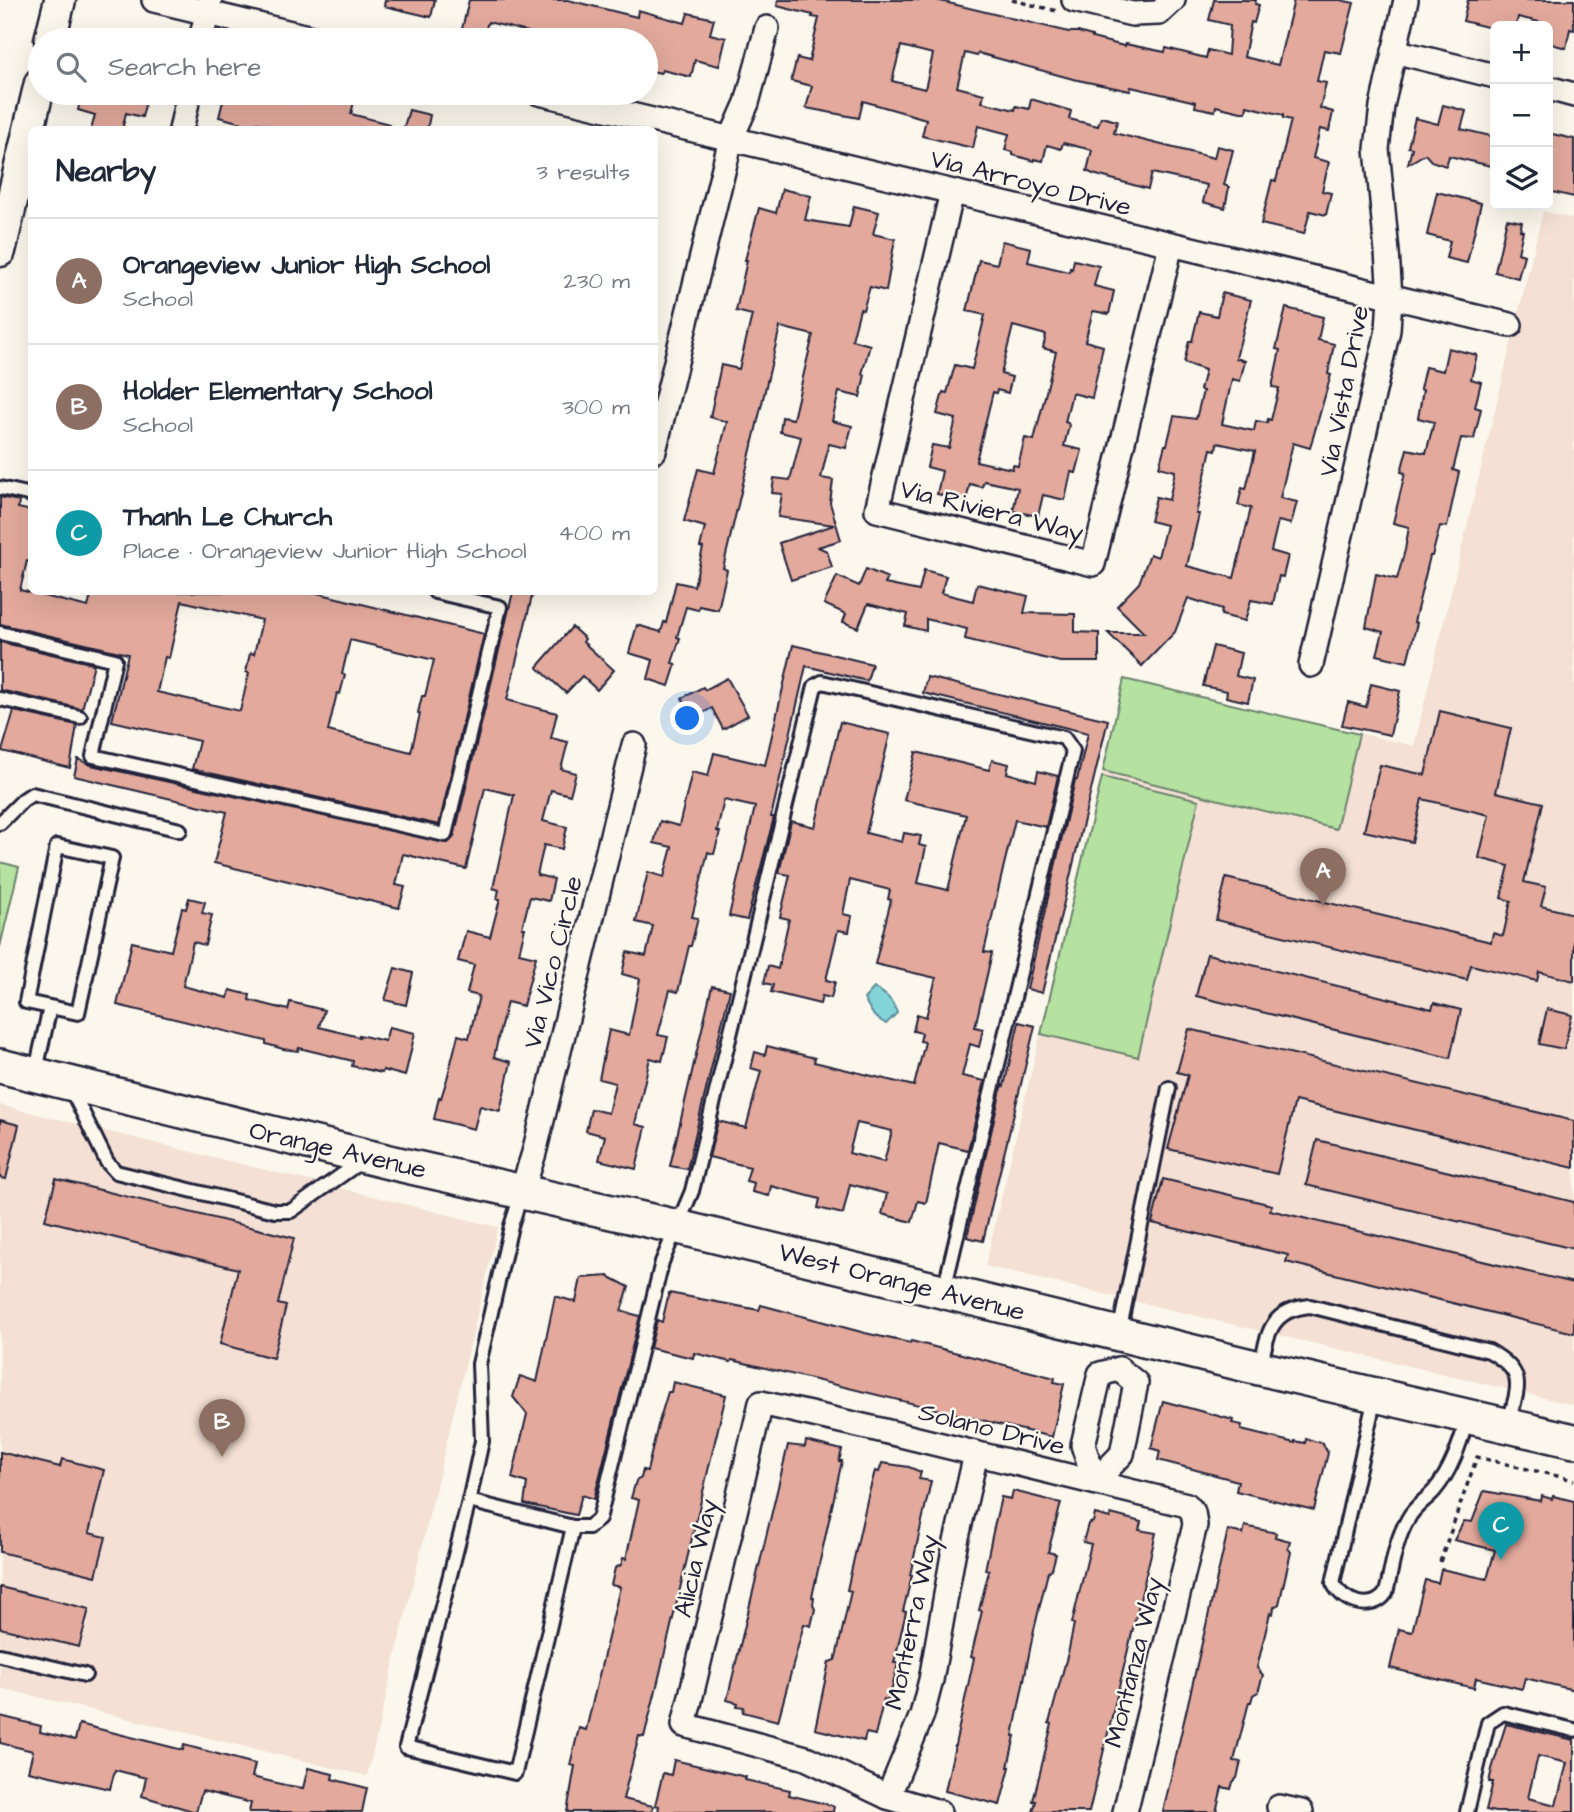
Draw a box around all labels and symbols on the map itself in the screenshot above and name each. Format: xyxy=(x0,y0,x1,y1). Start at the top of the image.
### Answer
street label: Via Arroyo Drive xyxy=(926,141,1135,227)
street label: Via Vista Drive xyxy=(1310,302,1378,480)
street label: Via Riviera Way xyxy=(896,471,1087,553)
your location xyxy=(670,701,704,735)
pin: A xyxy=(1300,848,1346,906)
street label: Via Vico Circle xyxy=(514,872,592,1052)
street label: Orange Avenue xyxy=(245,1112,430,1190)
street label: West Orange Avenue xyxy=(774,1234,1029,1332)
street label: Solano Drive xyxy=(915,1393,1069,1465)
pin: B xyxy=(199,1399,245,1457)
street label: Alicia Way xyxy=(665,1495,729,1622)
pin: C xyxy=(1478,1502,1524,1560)
street label: Monterra Way xyxy=(876,1531,950,1713)
street label: Montanza Way xyxy=(1095,1573,1174,1752)

